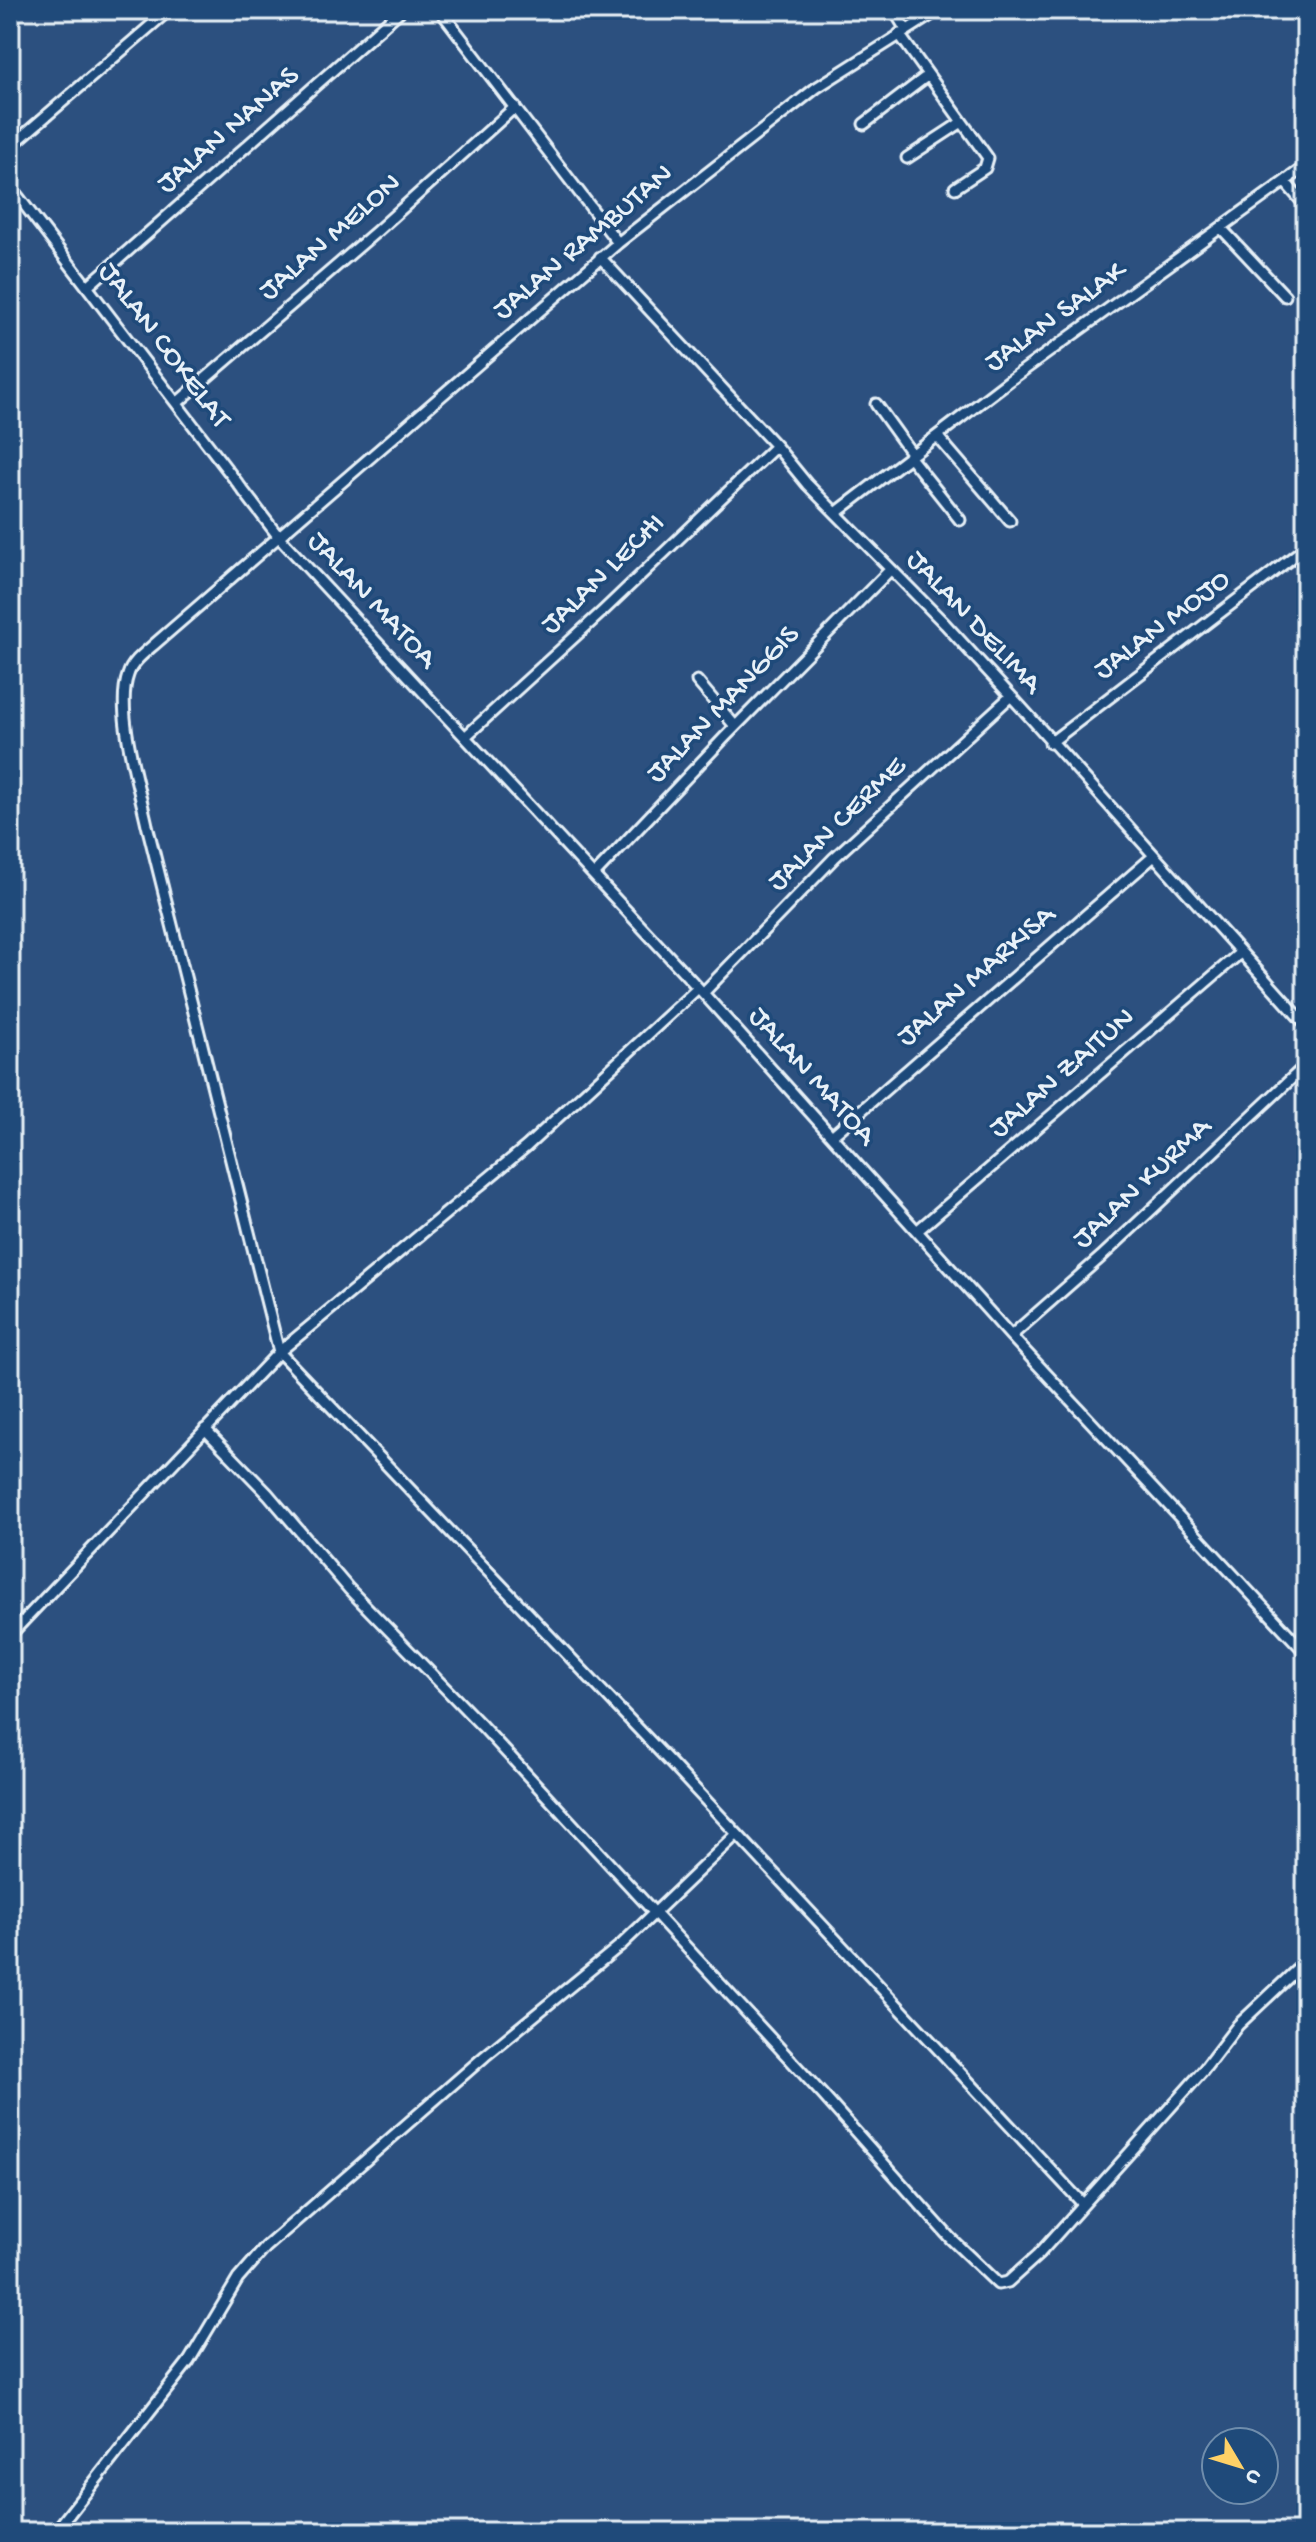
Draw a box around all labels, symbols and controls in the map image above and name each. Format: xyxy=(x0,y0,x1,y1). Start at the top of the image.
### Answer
street label: JALAN NANAS xyxy=(151,60,308,202)
street label: JALAN RAMBUTAN xyxy=(487,157,681,329)
street label: JALAN MELON xyxy=(253,167,409,309)
street label: JALAN SALAK xyxy=(979,253,1136,381)
street label: JALAN COKELAT xyxy=(89,256,238,437)
street label: JALAN LECHI xyxy=(535,507,673,643)
street label: JALAN MATOA xyxy=(299,525,444,678)
street label: JALAN DELIMA xyxy=(897,544,1049,703)
street label: JALAN MOJO xyxy=(1088,563,1238,689)
street label: JALAN MANGGIS xyxy=(640,619,808,791)
street label: JALAN CERME xyxy=(761,749,916,900)
street label: JALAN MARKISA xyxy=(891,898,1064,1055)
street label: JALAN MATOA xyxy=(740,1000,883,1155)
street label: JALAN ZAITUN xyxy=(983,1001,1143,1147)
street label: JALAN KURMA xyxy=(1066,1110,1221,1257)
north arrow xyxy=(1200,2426,1280,2506)
text: U xyxy=(1238,2463,1267,2489)

